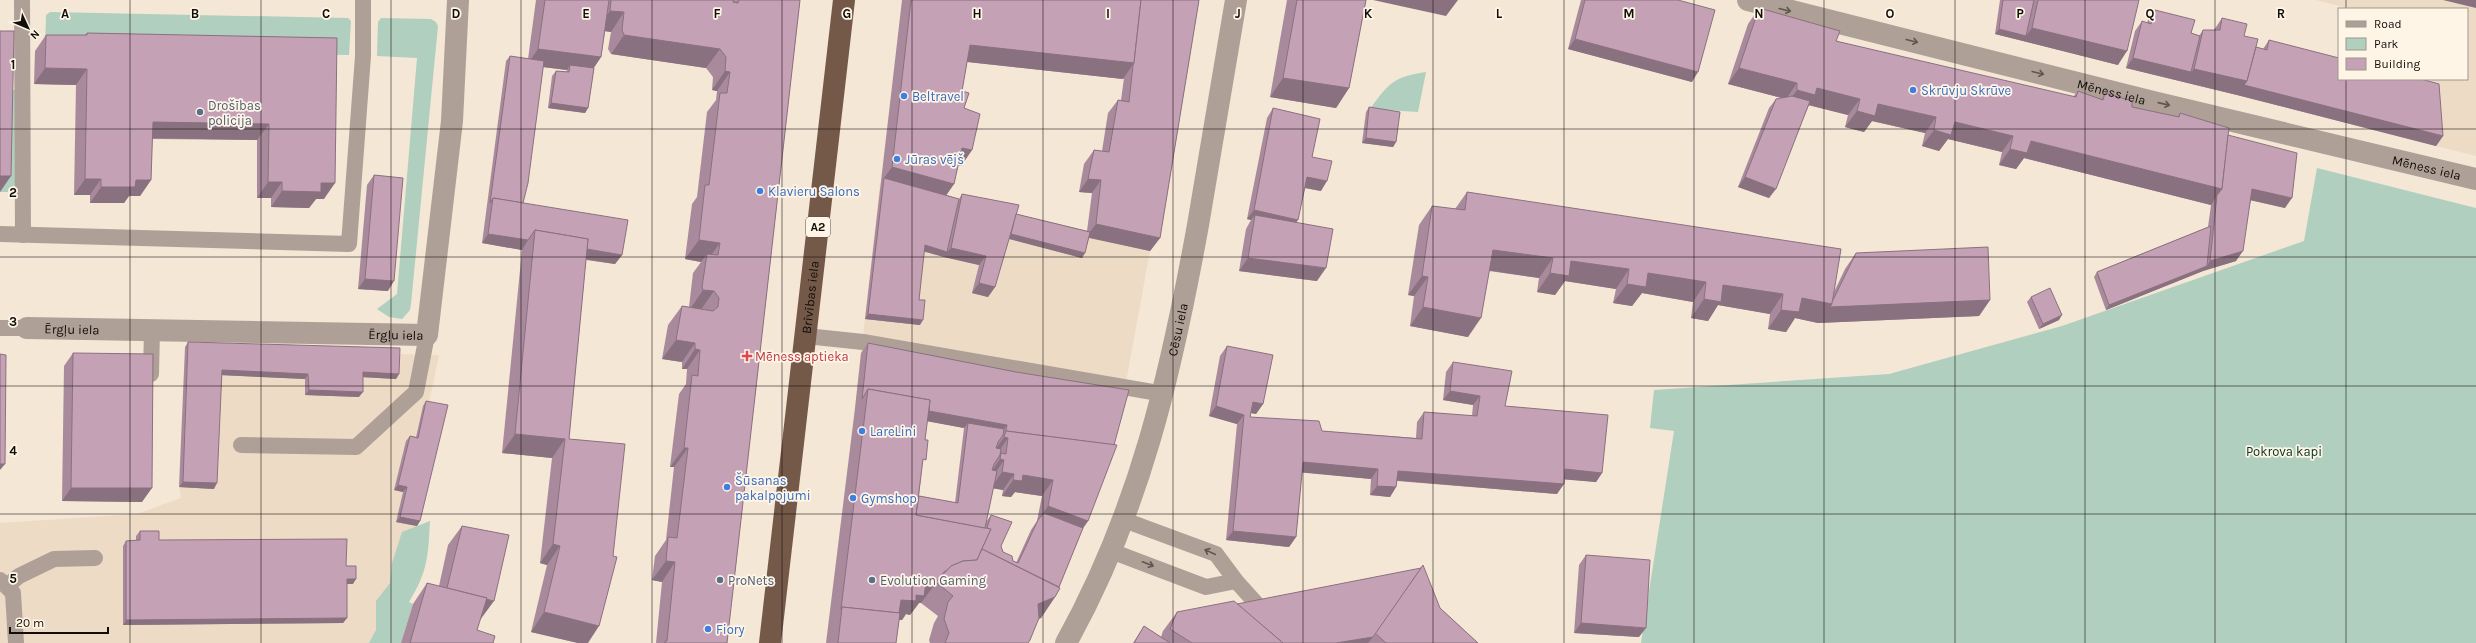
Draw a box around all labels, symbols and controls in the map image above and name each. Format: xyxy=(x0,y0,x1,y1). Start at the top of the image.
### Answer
text: A xyxy=(61,6,69,21)
text: B xyxy=(191,6,199,21)
text: C xyxy=(322,6,330,21)
text: D xyxy=(452,6,461,21)
text: E xyxy=(582,6,590,21)
text: F xyxy=(713,6,721,21)
text: G xyxy=(843,6,851,21)
text: H xyxy=(972,6,982,21)
text: I xyxy=(1106,6,1110,21)
text: J xyxy=(1235,6,1241,21)
text: K xyxy=(1364,6,1373,21)
text: L xyxy=(1496,6,1503,21)
text: M xyxy=(1623,6,1635,21)
text: N xyxy=(1754,6,1764,21)
one-way arrow xyxy=(1779,6,1792,14)
text: O xyxy=(1886,6,1895,21)
text: P xyxy=(2016,6,2024,21)
text: Q xyxy=(2146,6,2155,21)
text: R xyxy=(2277,6,2285,21)
north arrow xyxy=(8,8,48,48)
legend xyxy=(2338,8,2468,80)
text: Road xyxy=(2374,17,2402,31)
text: N xyxy=(27,27,42,42)
text: Park xyxy=(2374,37,2399,51)
one-way arrow xyxy=(1905,38,1918,46)
text: 1 xyxy=(11,57,15,72)
text: Building xyxy=(2374,57,2421,71)
one-way arrow xyxy=(2031,70,2044,77)
street label: Mēness iela xyxy=(2076,76,2147,108)
place label: Skrūvju Skrūve xyxy=(1921,83,2012,98)
marker: Skrūvju Skrūve xyxy=(1908,85,1918,95)
place label: Beltravel xyxy=(912,89,964,104)
marker: Beltravel xyxy=(899,91,909,101)
place label: Drošības policija xyxy=(208,98,261,128)
one-way arrow xyxy=(2157,101,2170,109)
marker: Drošības policija xyxy=(195,107,205,117)
place label: Jūras vējš xyxy=(905,152,964,167)
street label: Mēness iela xyxy=(2391,152,2463,183)
marker: Jūras vējš xyxy=(892,154,902,164)
place label: Klavieru Salons xyxy=(768,184,860,199)
text: 2 xyxy=(9,185,17,200)
marker: Klavieru Salons xyxy=(755,186,765,196)
road number: A2 xyxy=(806,217,830,237)
street label: Brīvības iela xyxy=(799,260,822,335)
street label: Cēsu iela xyxy=(1165,302,1191,358)
text: 3 xyxy=(9,314,17,329)
street label: Ērgļu iela xyxy=(44,321,100,338)
street label: Ērgļu iela xyxy=(368,327,424,343)
place label: Mēness aptieka xyxy=(755,349,849,364)
marker: Mēness aptieka xyxy=(742,351,752,361)
place label: LareLini xyxy=(870,424,916,439)
marker: LareLini xyxy=(857,426,867,436)
text: 4 xyxy=(9,443,17,458)
park label: Pokrova kapi xyxy=(2246,444,2322,459)
place label: Šūsanas pakalpojumi xyxy=(735,472,811,503)
marker: Šūsanas pakalpojumi xyxy=(722,482,732,492)
place label: Gymshop xyxy=(861,491,917,506)
marker: Gymshop xyxy=(848,493,858,503)
one-way arrow xyxy=(1205,548,1217,555)
one-way arrow xyxy=(1141,561,1153,569)
text: 5 xyxy=(9,571,17,586)
place label: ProNets xyxy=(728,573,774,588)
place label: Evolution Gaming xyxy=(880,573,987,588)
marker: ProNets xyxy=(715,575,725,585)
marker: Evolution Gaming xyxy=(867,575,877,585)
scale bar xyxy=(10,609,108,635)
text: 20 m xyxy=(16,616,44,630)
place label: Fiory xyxy=(716,622,745,637)
marker: Fiory xyxy=(703,624,713,634)

